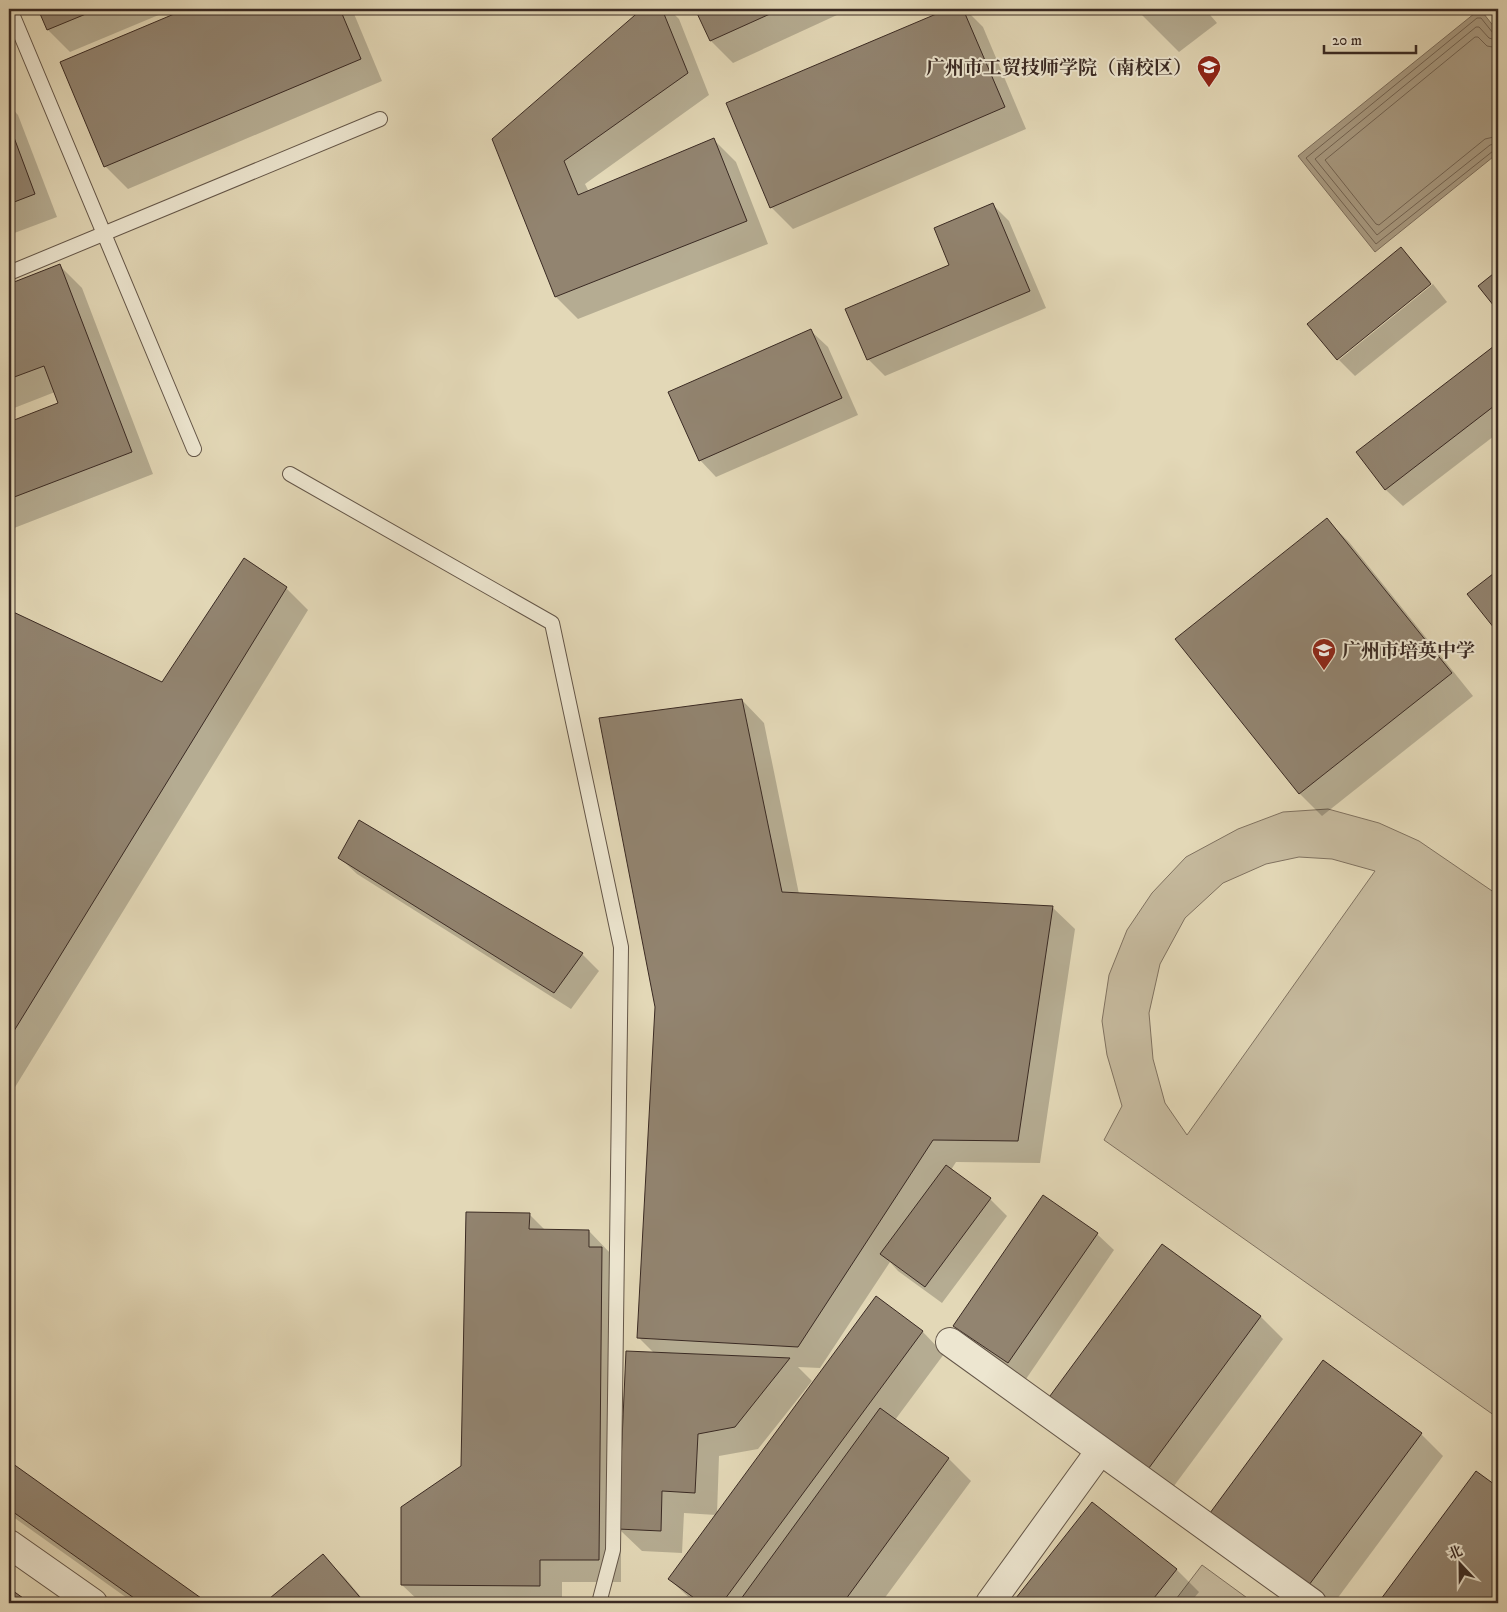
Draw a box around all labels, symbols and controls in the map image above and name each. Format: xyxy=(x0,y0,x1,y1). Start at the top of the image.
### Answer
scale bar xyxy=(1324,22,1417,54)
text: 20 m xyxy=(1332,31,1362,50)
school or university icon: 广州市工贸技师学院（南校区） xyxy=(1196,54,1222,88)
place label: 广州市工贸技师学院（南校区） xyxy=(926,57,1192,80)
school or university icon: 广州市培英中学 xyxy=(1311,637,1337,671)
place label: 广州市培英中学 xyxy=(1342,640,1475,663)
north arrow xyxy=(1434,1540,1484,1590)
text: 北 xyxy=(1446,1542,1465,1564)

